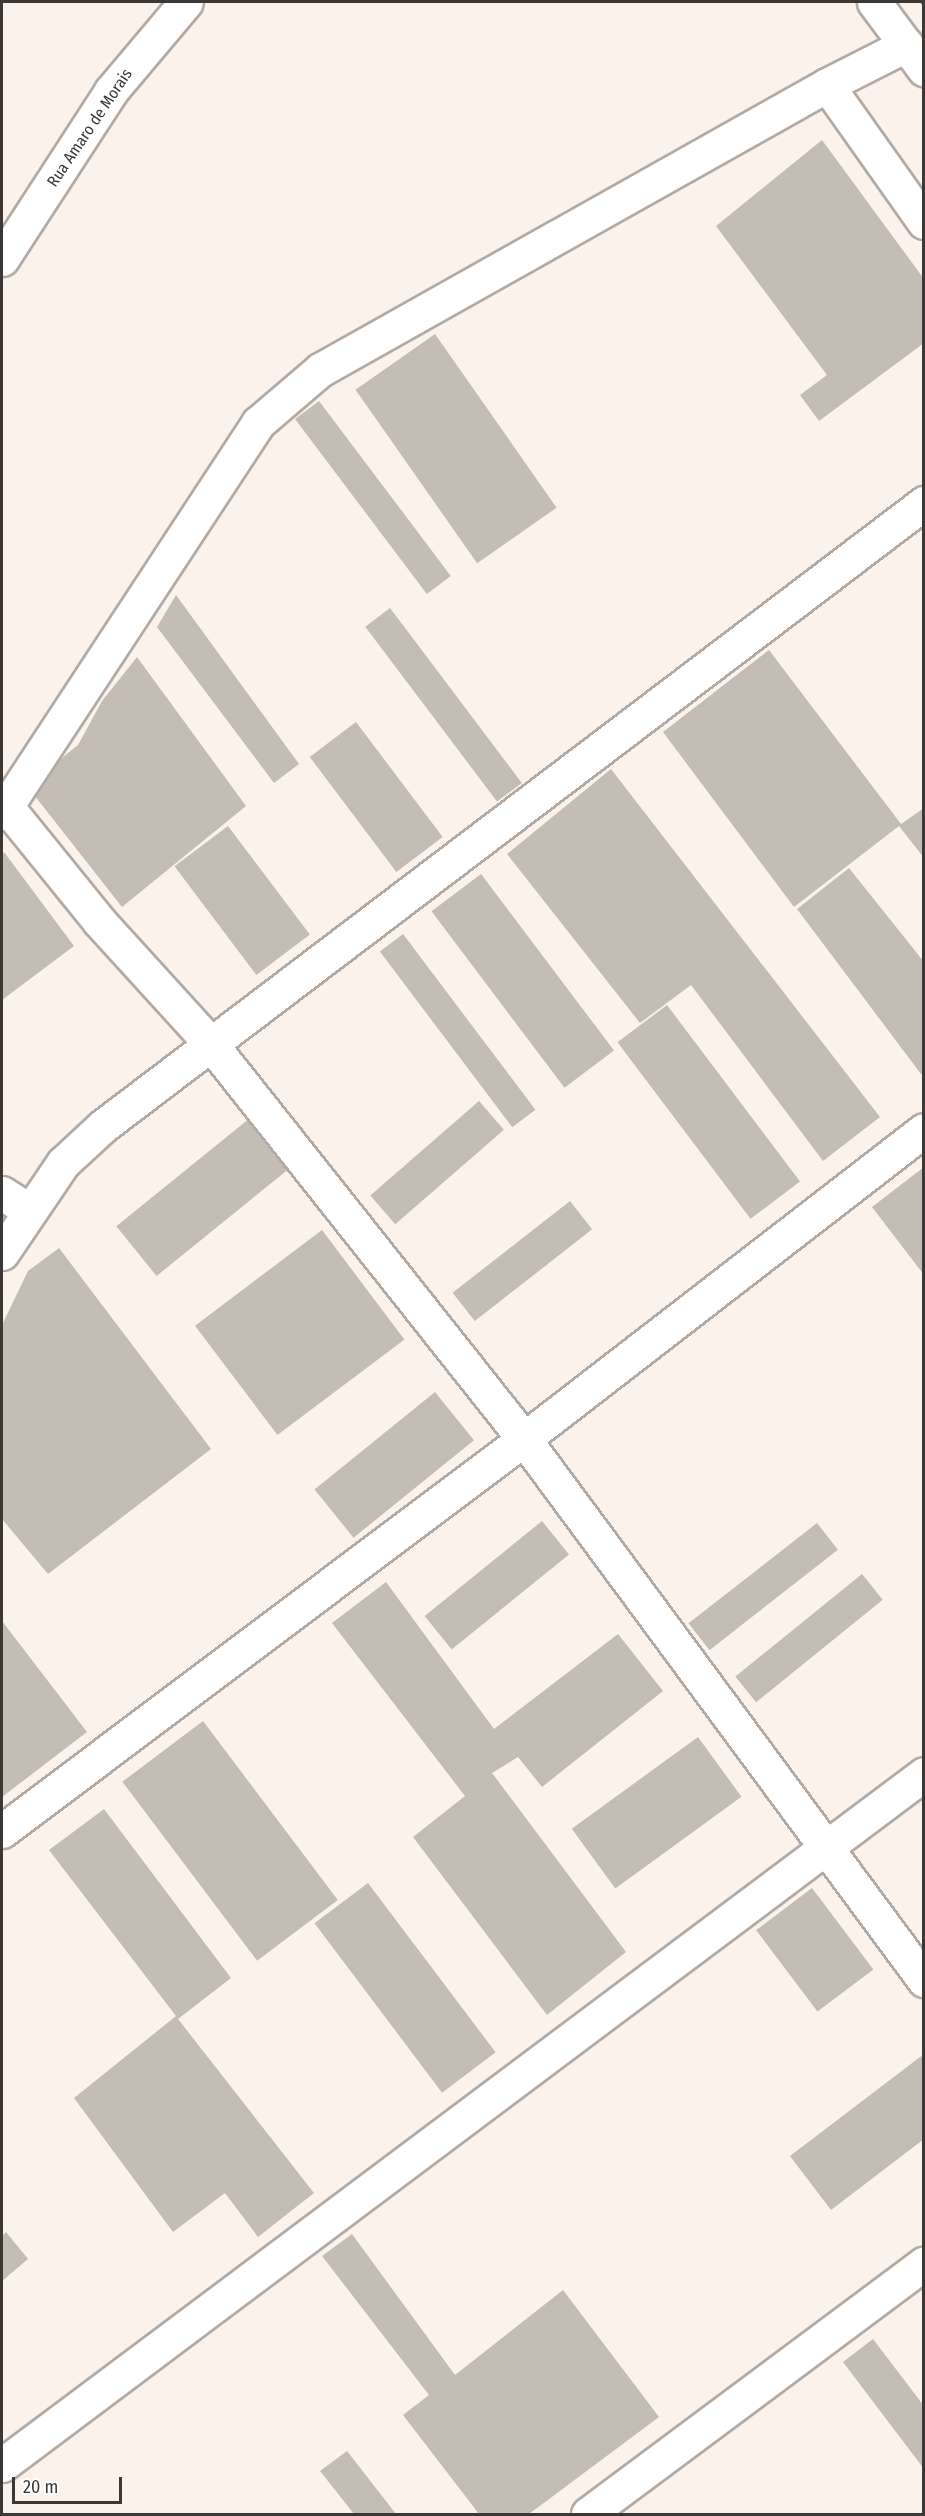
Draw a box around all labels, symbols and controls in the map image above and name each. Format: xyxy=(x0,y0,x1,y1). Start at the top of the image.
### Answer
street label: Rua Amaro de Morais xyxy=(43,65,137,191)
scale bar xyxy=(15,2465,124,2503)
text: 20 m xyxy=(23,2476,58,2498)

